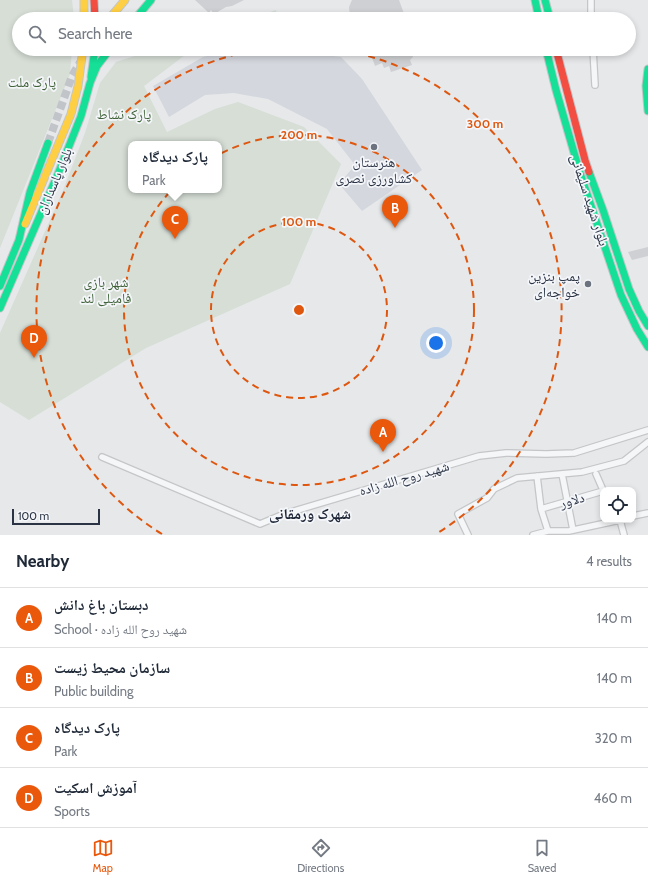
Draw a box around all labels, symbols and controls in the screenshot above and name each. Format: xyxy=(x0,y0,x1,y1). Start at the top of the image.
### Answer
search box xyxy=(12,12,636,56)
icon: search xyxy=(26,23,48,45)
text: Search here xyxy=(58,25,133,43)
park label: پارک ملت xyxy=(8,73,56,91)
park label: پارک نشاط xyxy=(97,105,151,123)
text: 300 m xyxy=(467,116,503,131)
text: 200 m xyxy=(281,127,317,142)
popup xyxy=(128,141,222,193)
marker: هنرستان کشاورزی نصری xyxy=(369,142,379,152)
street label: بلوار پاسداران xyxy=(32,145,76,217)
text: پارک دیدگاه xyxy=(142,148,208,166)
street label: بلوار شهید سلیمانی xyxy=(567,152,613,248)
place label: هنرستان کشاورزی نصری xyxy=(336,153,413,187)
text: Park xyxy=(142,172,165,188)
pin: B xyxy=(382,195,408,228)
pin: C xyxy=(162,206,188,239)
text: 100 m xyxy=(282,214,316,229)
place label: پمپ بنزین خواجه‌ای xyxy=(528,267,580,301)
park label: شهر بازی فامیلی لند xyxy=(81,273,131,307)
marker: پمپ بنزین خواجه‌ای xyxy=(583,279,593,289)
centre of rings xyxy=(292,303,306,317)
pin: D xyxy=(21,325,47,358)
your location xyxy=(426,333,446,353)
pin: A xyxy=(370,419,396,452)
street label: شهید روح الله زاده xyxy=(357,457,451,500)
map controls xyxy=(600,487,636,523)
button: locate xyxy=(600,487,636,523)
street label: دلاور xyxy=(557,488,587,512)
district label: شهرک ورمقانی xyxy=(269,505,351,523)
scale bar xyxy=(12,507,100,526)
text: 100 m xyxy=(18,509,49,523)
text: Nearby xyxy=(16,551,69,571)
text: 4 results xyxy=(586,553,632,569)
text: دبستان باغ دانش xyxy=(54,596,149,614)
text: A xyxy=(25,610,33,626)
text: 140 m xyxy=(597,610,632,626)
text: School · شهید روح الله زاده xyxy=(54,621,187,637)
text: سازمان محیط زیست xyxy=(54,659,170,677)
text: B xyxy=(25,670,33,686)
text: 140 m xyxy=(597,670,632,686)
text: Public building xyxy=(54,683,134,699)
text: پارک دیدگاه xyxy=(54,719,120,737)
text: C xyxy=(25,730,33,746)
text: 320 m xyxy=(595,730,632,746)
text: Park xyxy=(54,743,77,759)
text: آموزش اسکیت xyxy=(54,779,137,797)
text: D xyxy=(24,790,34,806)
text: 460 m xyxy=(594,790,632,806)
text: Sports xyxy=(54,803,90,819)
tab: Map xyxy=(92,837,114,875)
tab: Directions xyxy=(297,837,344,875)
tab: Saved xyxy=(528,837,556,875)

